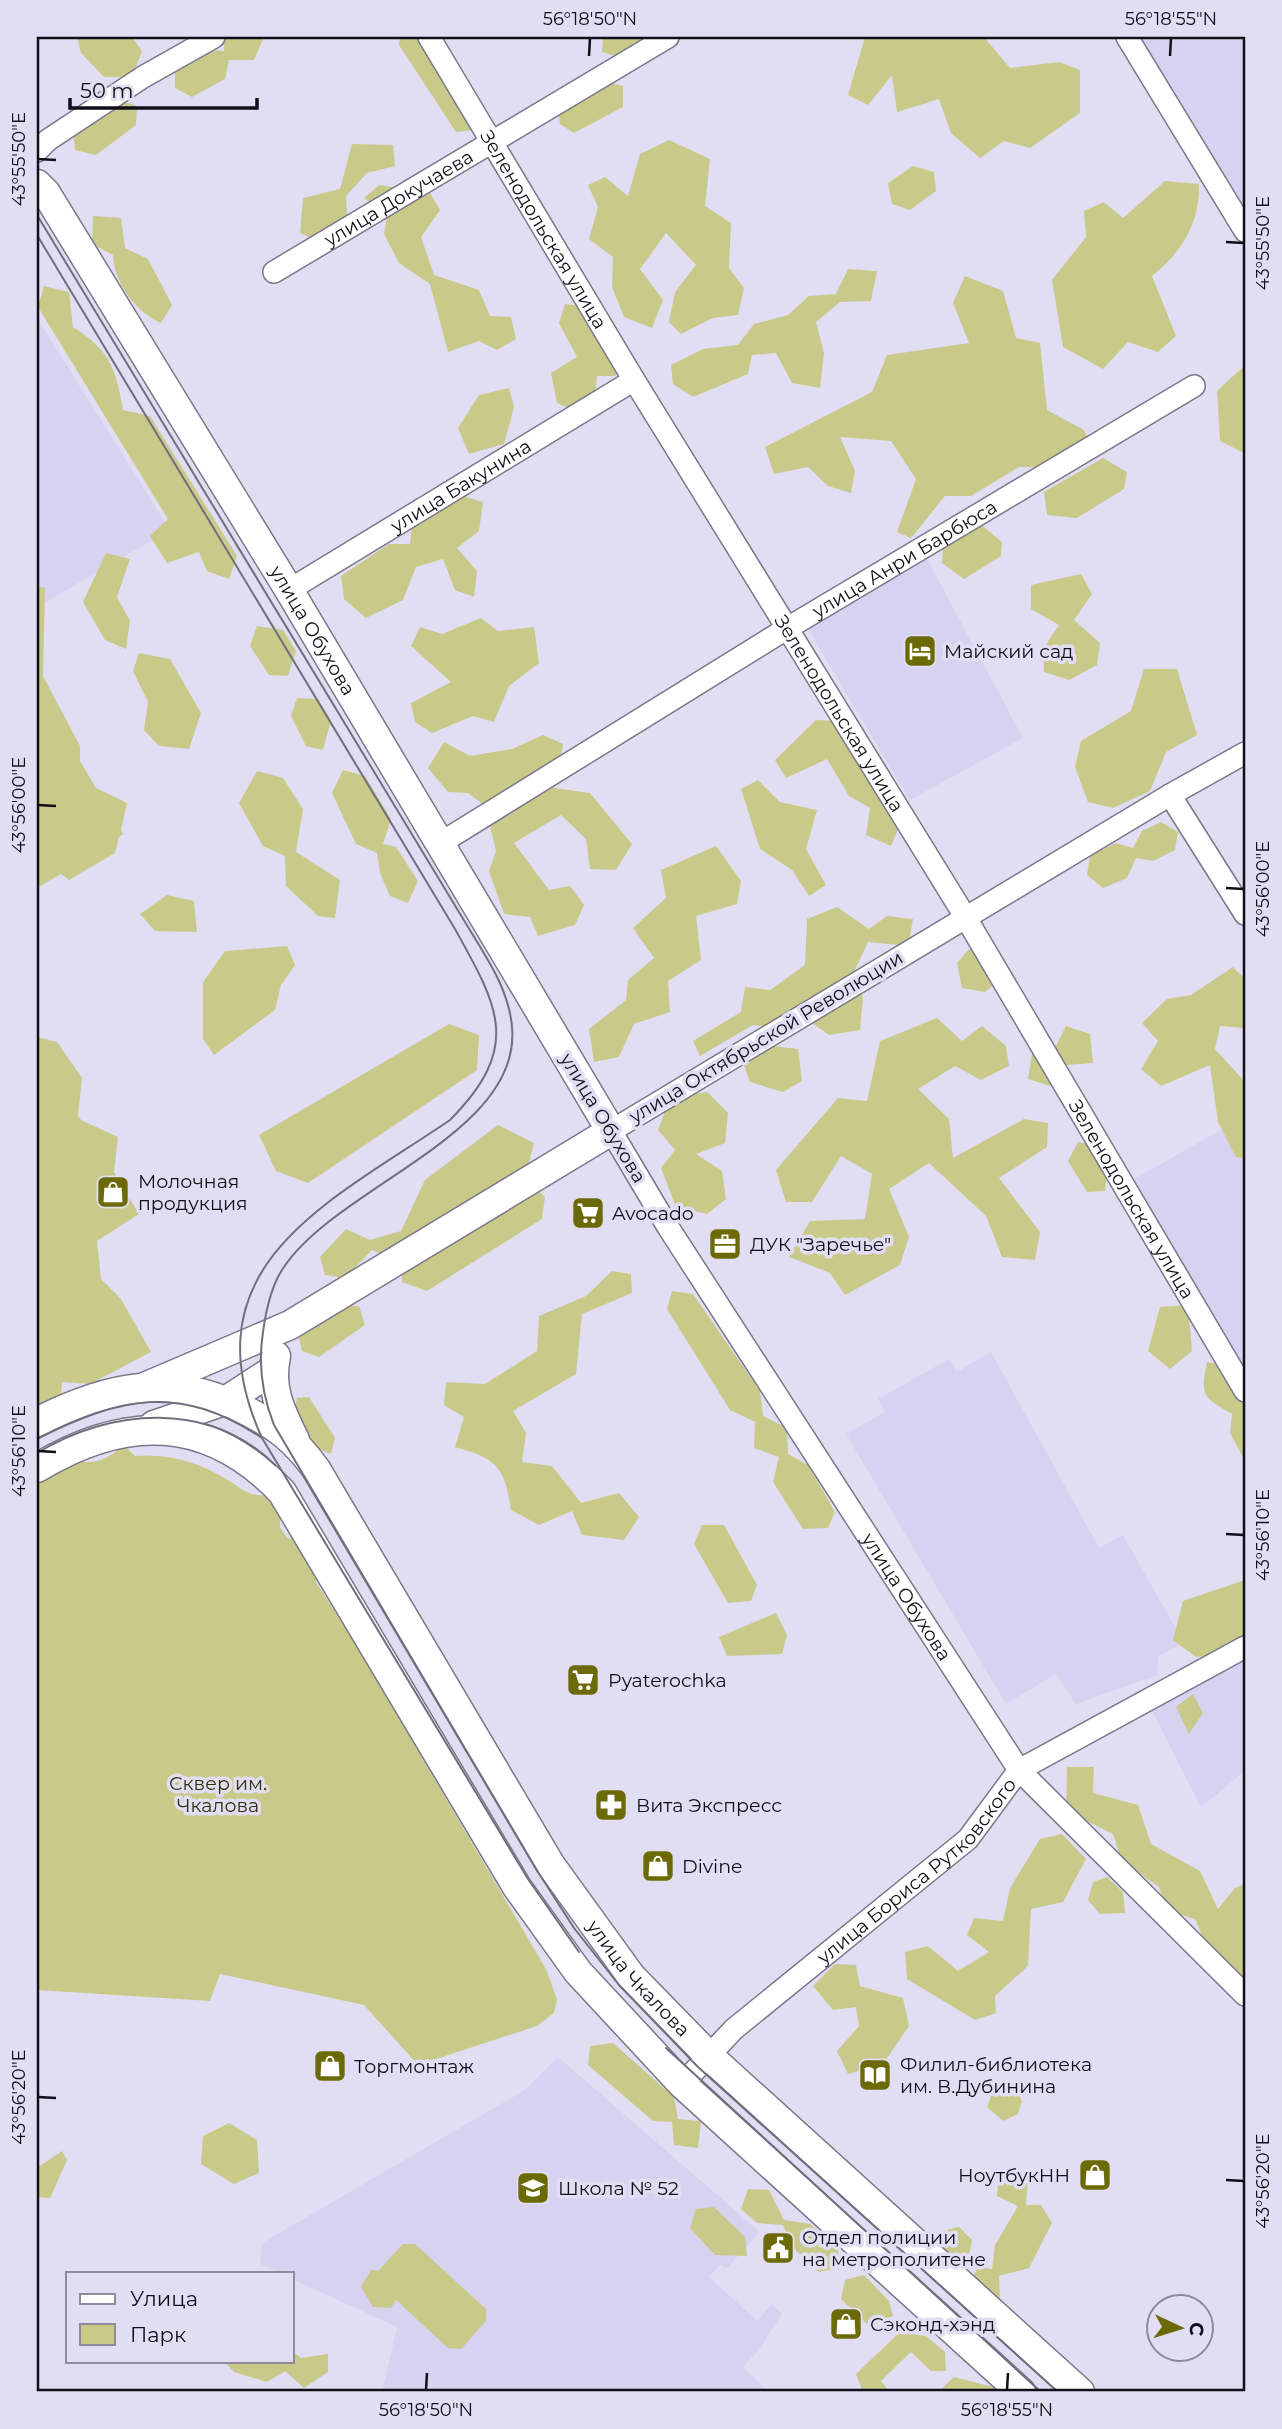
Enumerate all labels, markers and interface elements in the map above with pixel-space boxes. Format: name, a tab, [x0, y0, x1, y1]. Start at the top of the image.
text: 56°18'50"N	[543, 8, 637, 30]
text: 56°18'55"N	[1125, 8, 1217, 30]
scale bar	[70, 66, 257, 110]
text: 50 m	[80, 78, 134, 103]
text: 43°55'50"E	[8, 112, 30, 206]
street label: Зеленодольская улица	[476, 126, 612, 333]
street label: улица Докучаева	[319, 144, 477, 251]
text: 43°55'50"E	[1252, 196, 1274, 290]
street label: улица Бакунина	[385, 434, 535, 538]
street label: улица Анри Барбюса	[807, 495, 1001, 623]
street label: улица Обухова	[265, 560, 361, 699]
street label: Зеленодольская улица	[770, 610, 909, 816]
hotel icon: Майский сад	[901, 632, 939, 670]
place label: Майский сад	[944, 640, 1073, 663]
text: 43°56'00"E	[8, 757, 30, 853]
text: 43°56'00"E	[1252, 841, 1274, 937]
street label: улица Октябрьской Революции	[624, 946, 907, 1129]
street label: улица Обухова	[555, 1048, 651, 1187]
street label: Зеленодольская улица	[1064, 1095, 1199, 1303]
place label: Молочная продукция	[138, 1170, 247, 1215]
shop icon: Молочная продукция	[94, 1173, 132, 1211]
supermarket icon: Avocado	[569, 1194, 607, 1232]
place label: Avocado	[612, 1202, 694, 1225]
office icon: ДУК "Заречье"	[706, 1225, 744, 1263]
place label: ДУК "Заречье"	[750, 1233, 891, 1256]
text: 43°56'10"E	[8, 1405, 30, 1497]
text: 43°56'10"E	[1252, 1489, 1274, 1581]
street label: улица Обухова	[857, 1528, 957, 1665]
supermarket icon: Pyaterochka	[564, 1661, 602, 1699]
place label: Pyaterochka	[608, 1669, 727, 1692]
park label: Сквер им. Чкалова	[169, 1772, 267, 1817]
street label: улица Бориса Рутковского	[811, 1773, 1021, 1969]
pharmacy icon: Вита Экспресс	[592, 1786, 630, 1824]
place label: Вита Экспресс	[636, 1794, 782, 1817]
shop icon: Divine	[639, 1847, 677, 1885]
place label: Divine	[682, 1855, 743, 1878]
street label: улица Чкалова	[582, 1914, 695, 2041]
shop icon: Торгмонтаж	[311, 2047, 349, 2085]
text: 43°56'20"E	[8, 2049, 30, 2145]
place label: Филил-библиотека им. В.Дубинина	[900, 2053, 1092, 2098]
place label: Торгмонтаж	[354, 2055, 474, 2078]
library icon: Филил-библиотека им. В.Дубинина	[856, 2056, 894, 2094]
text: 43°56'20"E	[1252, 2133, 1274, 2229]
shop icon: НоутбукНН	[1076, 2156, 1114, 2194]
place label: НоутбукНН	[958, 2164, 1070, 2187]
school or university icon: Школа № 52	[514, 2169, 552, 2207]
place label: Школа № 52	[558, 2177, 679, 2200]
place label: Отдел полиции на метрополитене	[802, 2226, 986, 2271]
public building icon: Отдел полиции на метрополитене	[759, 2229, 797, 2267]
legend	[66, 2272, 294, 2362]
text: Улица	[130, 2286, 198, 2311]
north arrow	[1146, 2292, 1216, 2362]
shop icon: Сэконд-хэнд	[827, 2305, 865, 2343]
place label: Сэконд-хэнд	[870, 2313, 995, 2336]
text: С	[1184, 2321, 1208, 2337]
text: Парк	[130, 2322, 186, 2347]
text: 56°18'50"N	[379, 2399, 473, 2421]
text: 56°18'55"N	[961, 2399, 1053, 2421]

